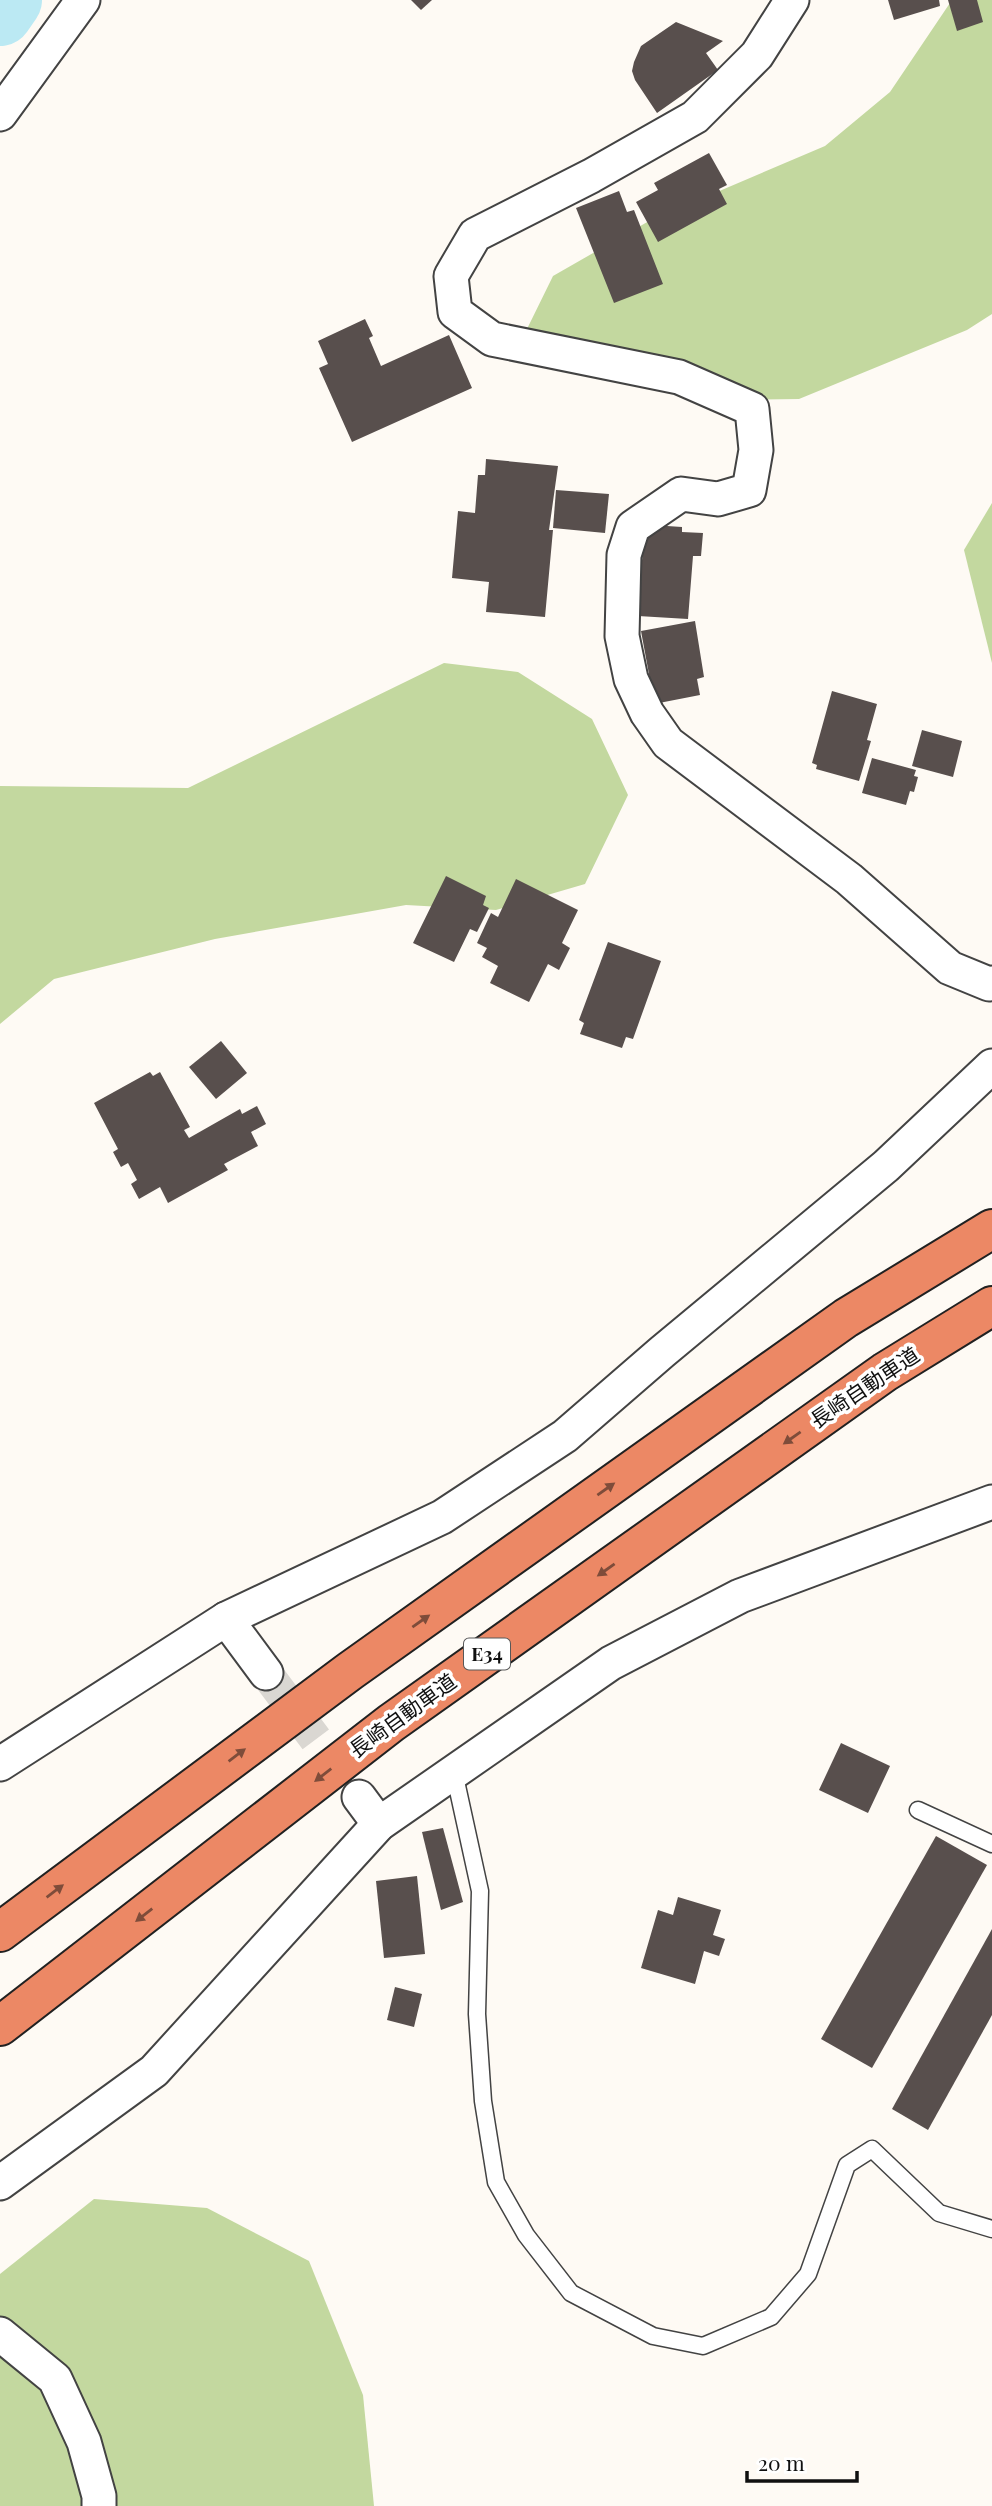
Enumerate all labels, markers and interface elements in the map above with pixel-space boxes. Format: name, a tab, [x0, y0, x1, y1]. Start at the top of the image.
street label: 長崎自動車道	[804, 1340, 924, 1433]
one-way arrow	[783, 1431, 801, 1445]
one-way arrow	[597, 1482, 615, 1496]
one-way arrow	[597, 1563, 615, 1577]
one-way arrow	[412, 1614, 430, 1628]
road number: E34	[464, 1638, 510, 1670]
street label: 長崎自動車道	[343, 1666, 461, 1763]
one-way arrow	[228, 1749, 246, 1763]
one-way arrow	[315, 1768, 333, 1783]
one-way arrow	[46, 1884, 64, 1898]
one-way arrow	[135, 1907, 153, 1922]
scale bar	[747, 2440, 857, 2484]
text: 20 m	[758, 2448, 805, 2476]

